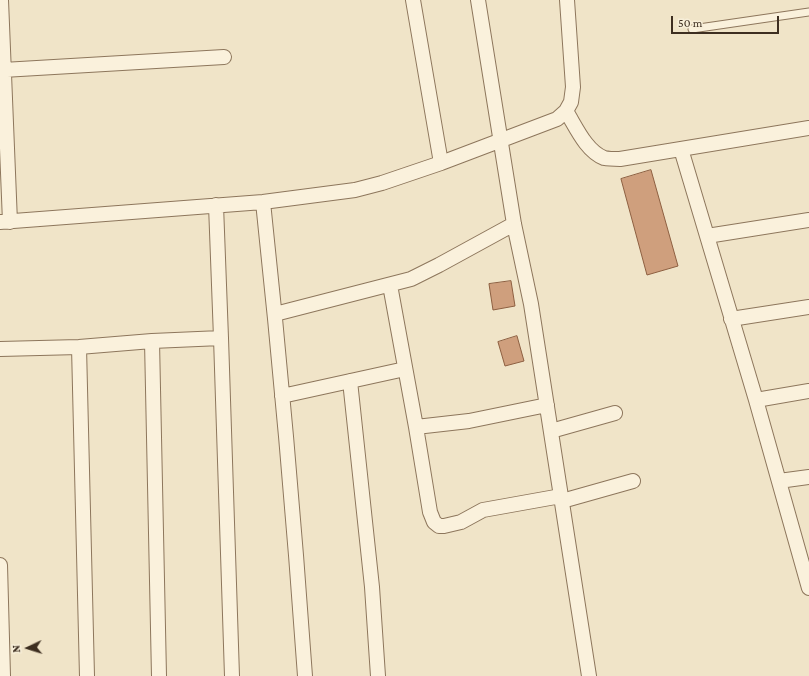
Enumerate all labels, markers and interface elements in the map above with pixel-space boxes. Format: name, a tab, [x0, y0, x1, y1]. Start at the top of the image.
scale bar	[673, 8, 781, 34]
text: 50 m	[678, 16, 702, 30]
north arrow	[8, 628, 48, 668]
text: N	[10, 645, 22, 653]

